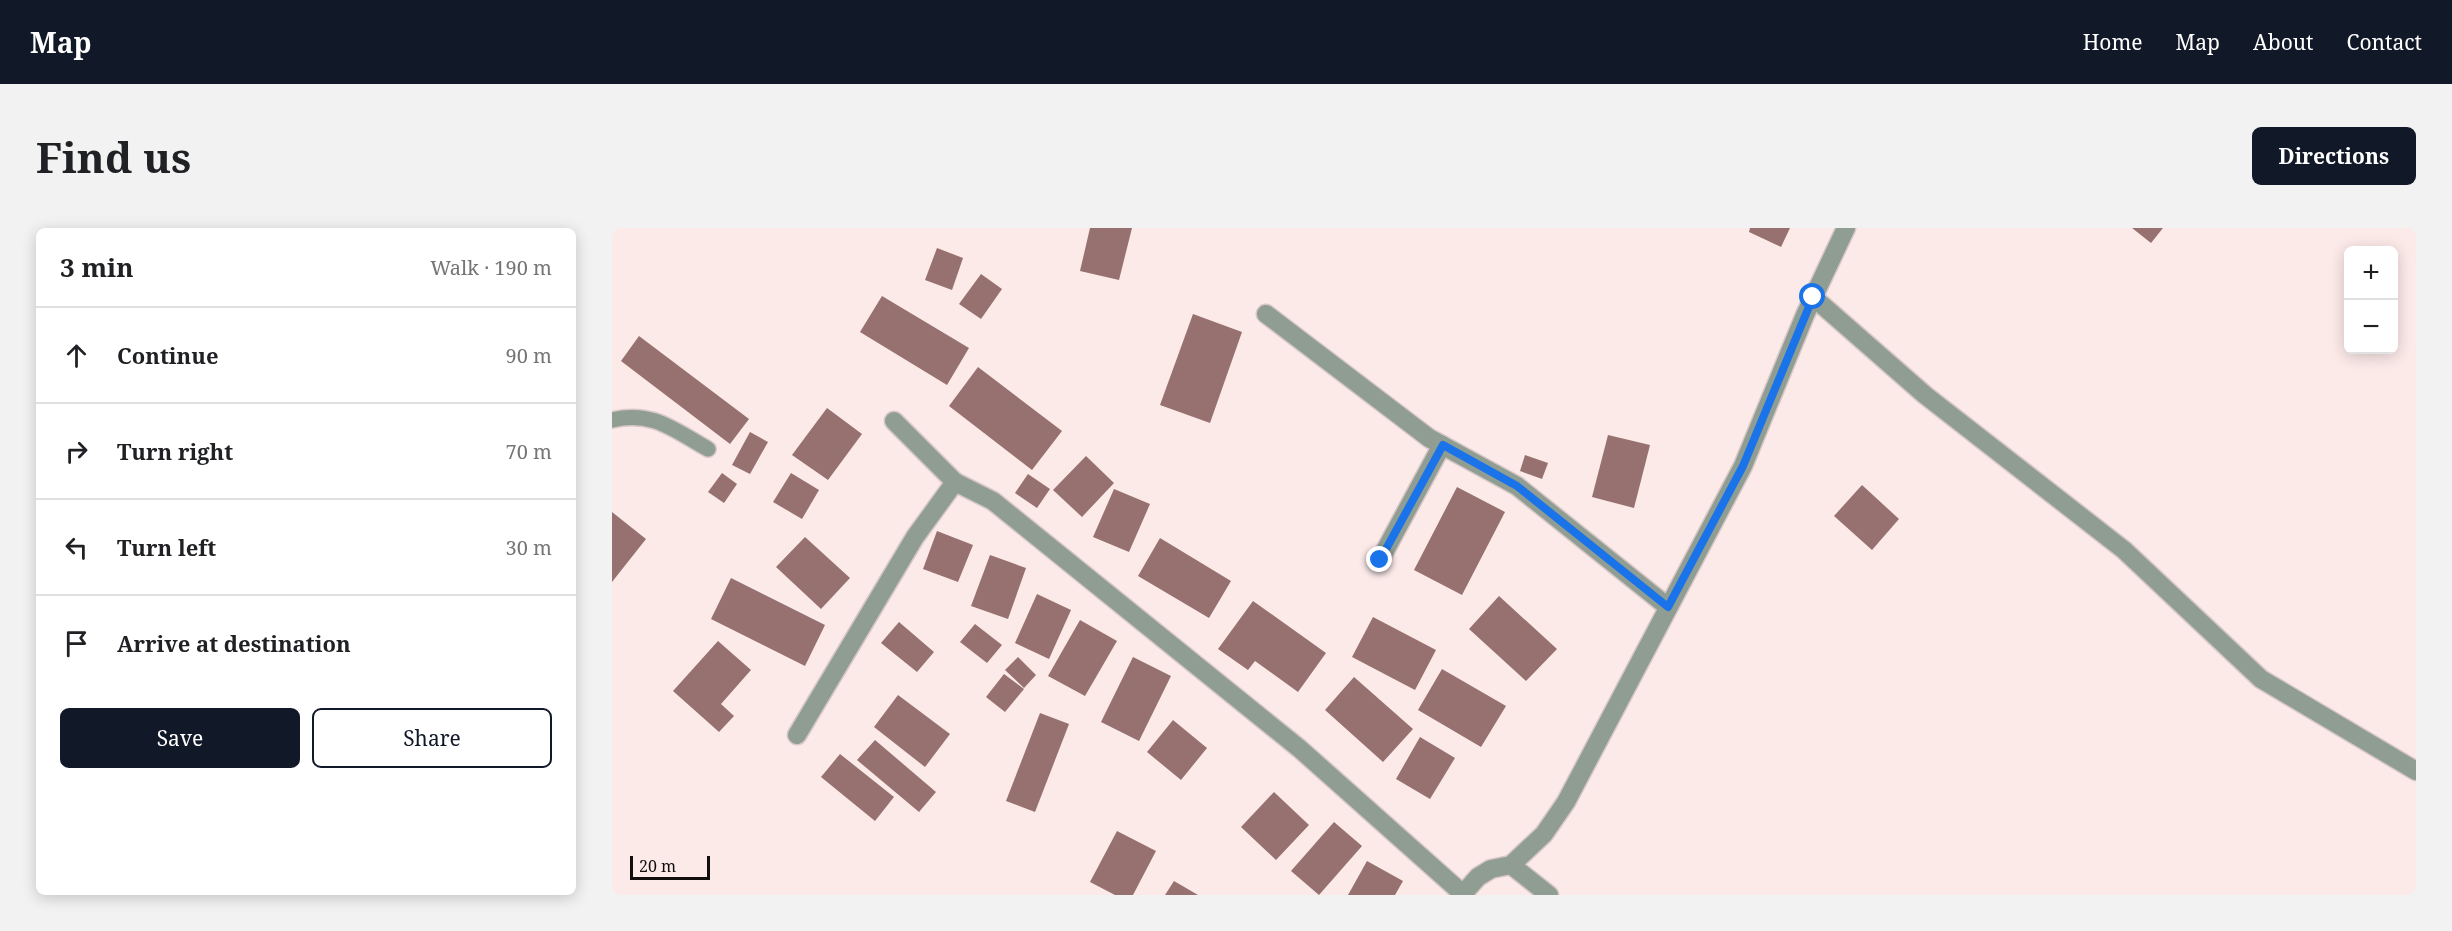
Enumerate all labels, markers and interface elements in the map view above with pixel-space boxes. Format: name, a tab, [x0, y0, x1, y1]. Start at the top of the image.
text: Map	[30, 23, 92, 61]
text: Home	[2083, 28, 2143, 56]
text: Map	[2176, 28, 2220, 56]
text: About	[2253, 28, 2314, 56]
text: Contact	[2347, 28, 2422, 56]
button: Directions	[2252, 127, 2416, 185]
text: Find us	[36, 128, 191, 185]
map controls	[2344, 246, 2398, 354]
button: +	[2344, 246, 2398, 300]
text: 3 min	[60, 249, 134, 285]
text: Walk · 190 m	[430, 254, 552, 281]
route start	[1799, 283, 1825, 309]
button: −	[2344, 300, 2398, 354]
icon: ahead	[60, 339, 93, 372]
text: Continue	[117, 340, 219, 370]
text: 90 m	[506, 342, 552, 369]
icon: right	[60, 435, 93, 468]
text: Turn right	[117, 436, 233, 466]
text: 70 m	[506, 438, 552, 465]
icon: left	[60, 531, 93, 564]
text: Turn left	[117, 532, 216, 562]
text: 30 m	[506, 534, 552, 561]
route end	[1366, 546, 1392, 572]
icon: arrive	[60, 627, 93, 660]
text: Arrive at destination	[117, 628, 351, 658]
button: Save	[60, 708, 300, 768]
button: Share	[312, 708, 552, 768]
scale bar	[630, 853, 710, 880]
text: 20 m	[639, 855, 676, 877]

